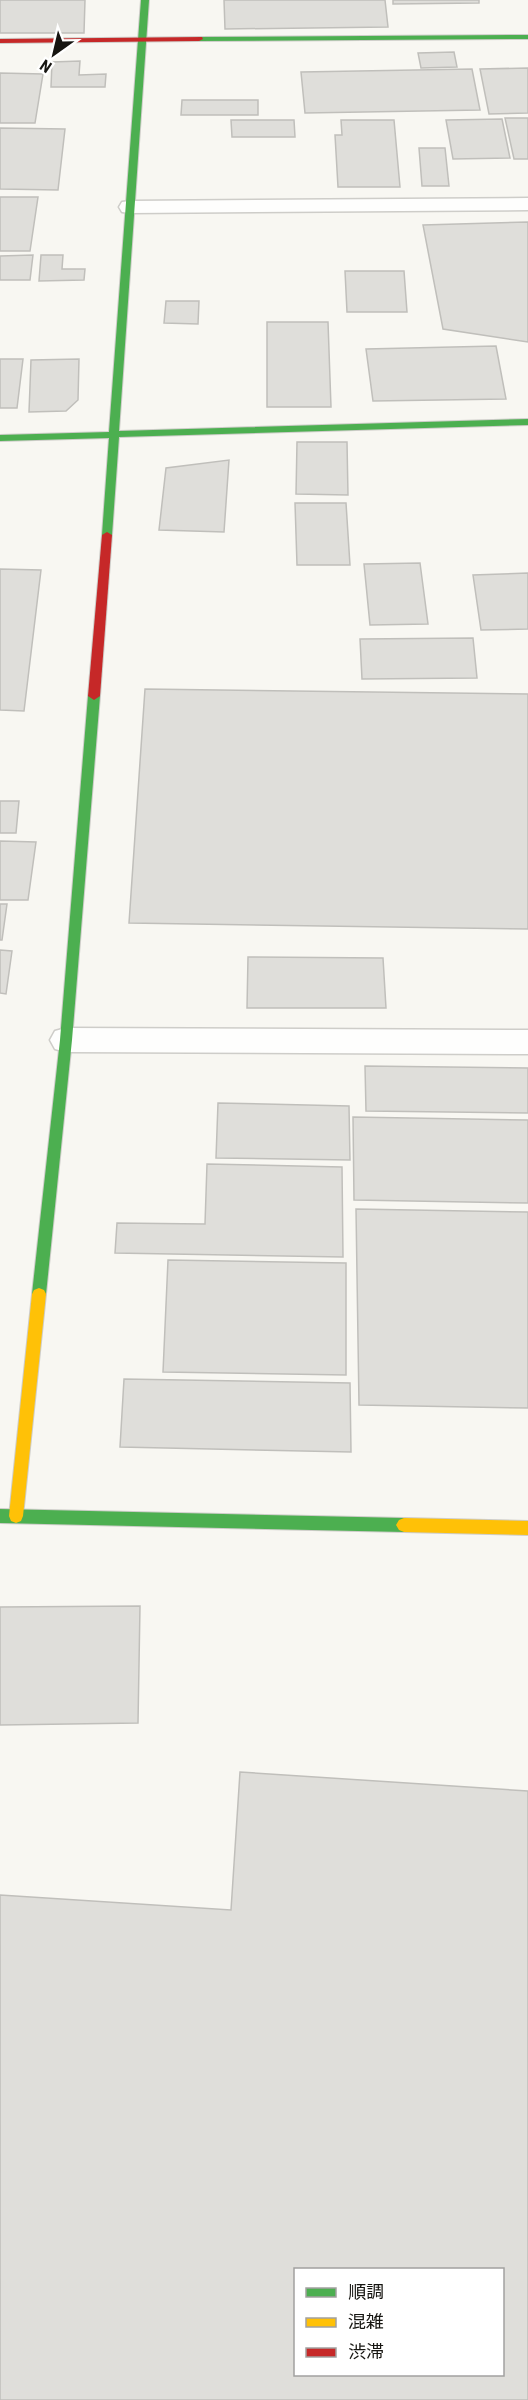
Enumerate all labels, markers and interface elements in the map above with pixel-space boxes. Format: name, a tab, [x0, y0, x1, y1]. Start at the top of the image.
north arrow	[24, 24, 84, 84]
text: N	[37, 55, 55, 77]
legend	[294, 2268, 504, 2376]
text: 順調	[348, 2281, 384, 2302]
text: 混雑	[348, 2311, 384, 2332]
text: 渋滞	[348, 2341, 384, 2362]

